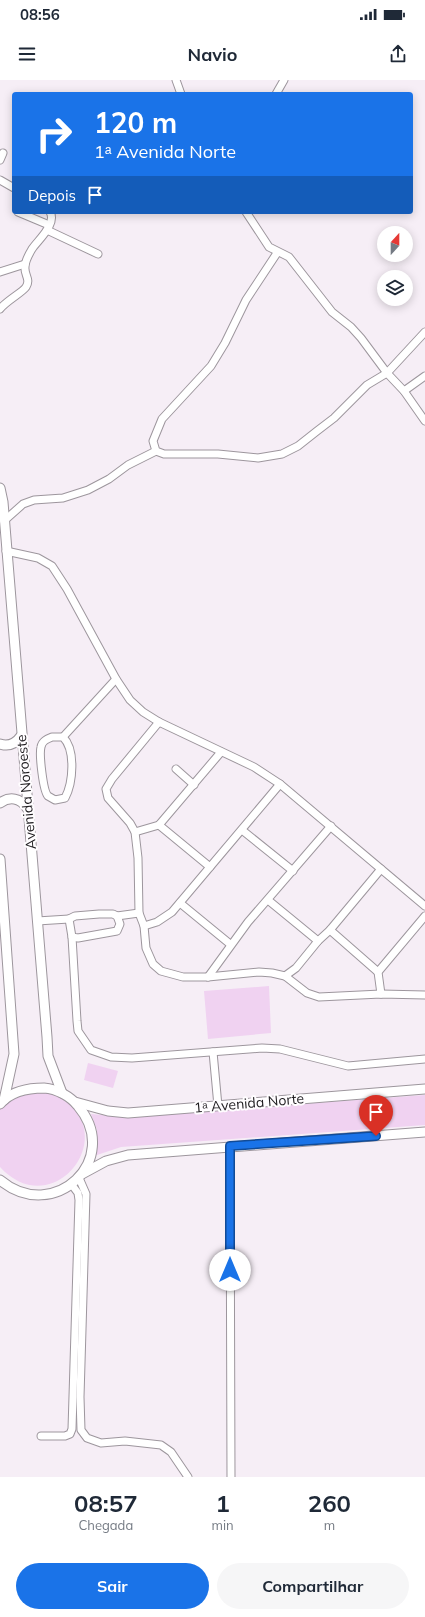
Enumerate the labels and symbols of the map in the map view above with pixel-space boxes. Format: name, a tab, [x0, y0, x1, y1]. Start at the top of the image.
north arrow	[377, 226, 413, 262]
street label: Avenida Noroeste	[12, 734, 40, 850]
street label: 1ᵃ Avenida Norte	[193, 1089, 305, 1117]
pin	[359, 1095, 393, 1136]
position arrow	[209, 1249, 251, 1291]

